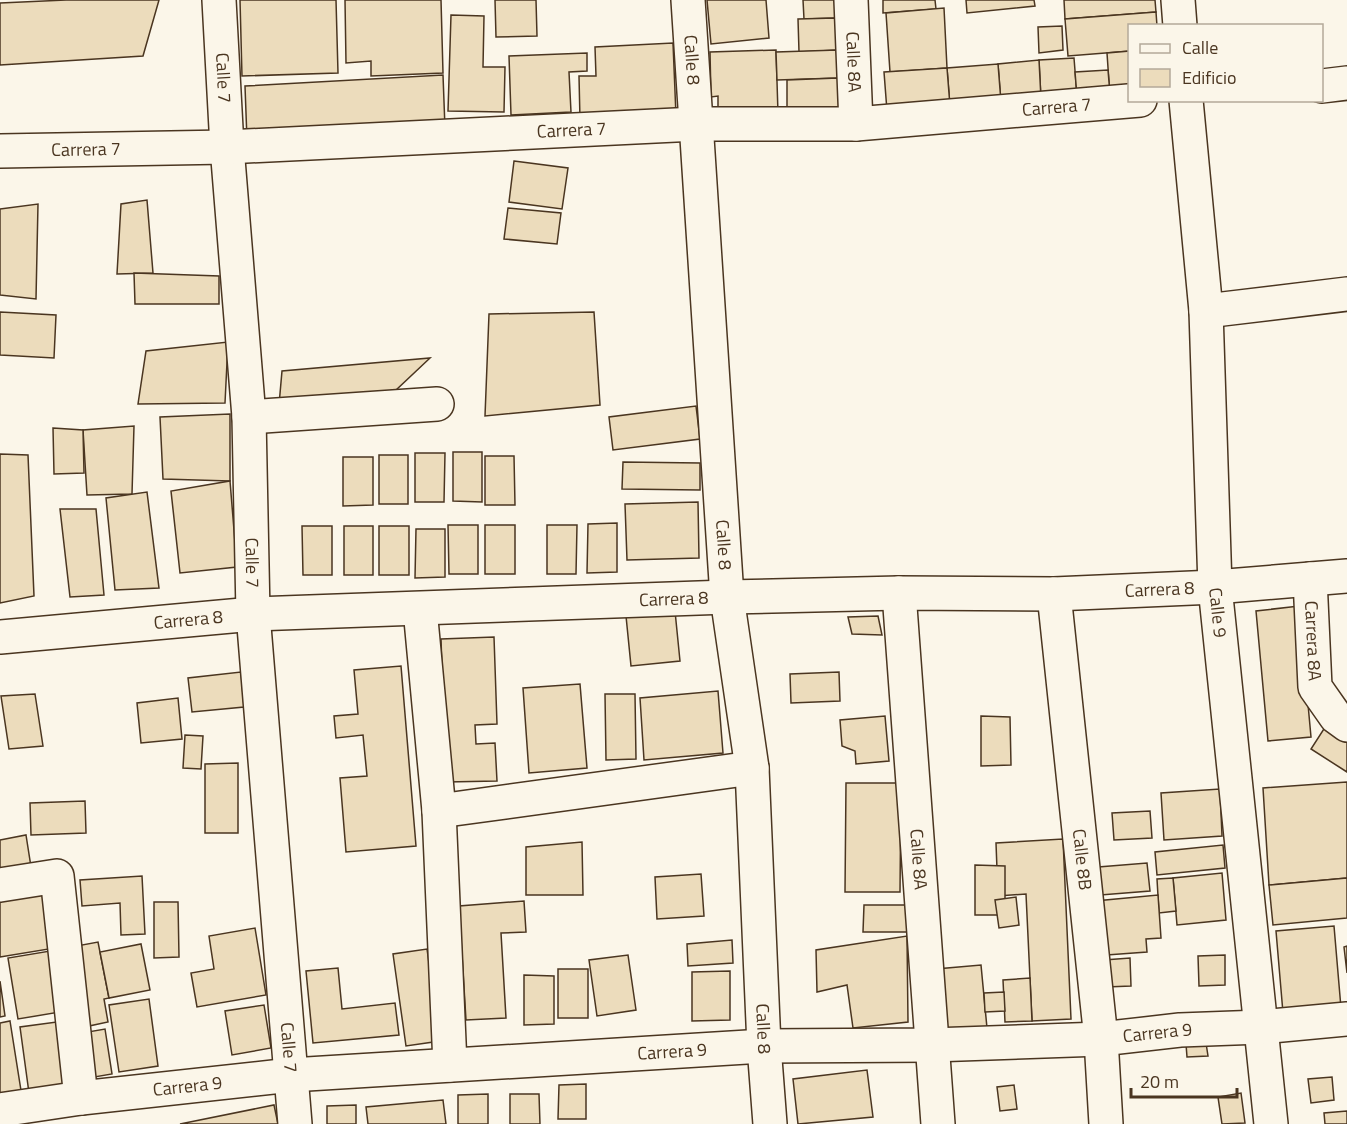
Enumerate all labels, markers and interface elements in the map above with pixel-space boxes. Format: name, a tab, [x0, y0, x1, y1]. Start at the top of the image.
legend	[1128, 24, 1323, 102]
street label: Calle 8A	[839, 31, 869, 93]
street label: Calle 8	[677, 34, 708, 86]
text: Calle	[1182, 34, 1218, 61]
street label: Calle 7	[209, 52, 239, 104]
text: Edificio	[1182, 64, 1236, 91]
street label: Carrera 7	[1021, 90, 1092, 123]
street label: Carrera 7	[536, 114, 607, 145]
street label: Carrera 7	[51, 135, 121, 163]
street label: Calle 8	[709, 519, 739, 571]
street label: Calle 7	[238, 537, 266, 588]
street label: Carrera 8	[1124, 574, 1195, 604]
street label: Carrera 8	[638, 584, 709, 613]
street label: Calle 9	[1202, 586, 1234, 639]
street label: Carrera 8A	[1298, 600, 1329, 682]
street label: Carrera 8	[152, 603, 224, 636]
street label: Calle 8A	[903, 828, 935, 891]
street label: Calle 8B	[1066, 828, 1099, 891]
street label: Calle 8	[749, 1003, 779, 1055]
street label: Carrera 9	[1121, 1016, 1193, 1049]
street label: Calle 7	[274, 1021, 305, 1074]
street label: Carrera 9	[637, 1036, 708, 1067]
scale bar	[1131, 1061, 1238, 1099]
text: 20 m	[1140, 1068, 1179, 1095]
street label: Carrera 9	[151, 1069, 223, 1103]

